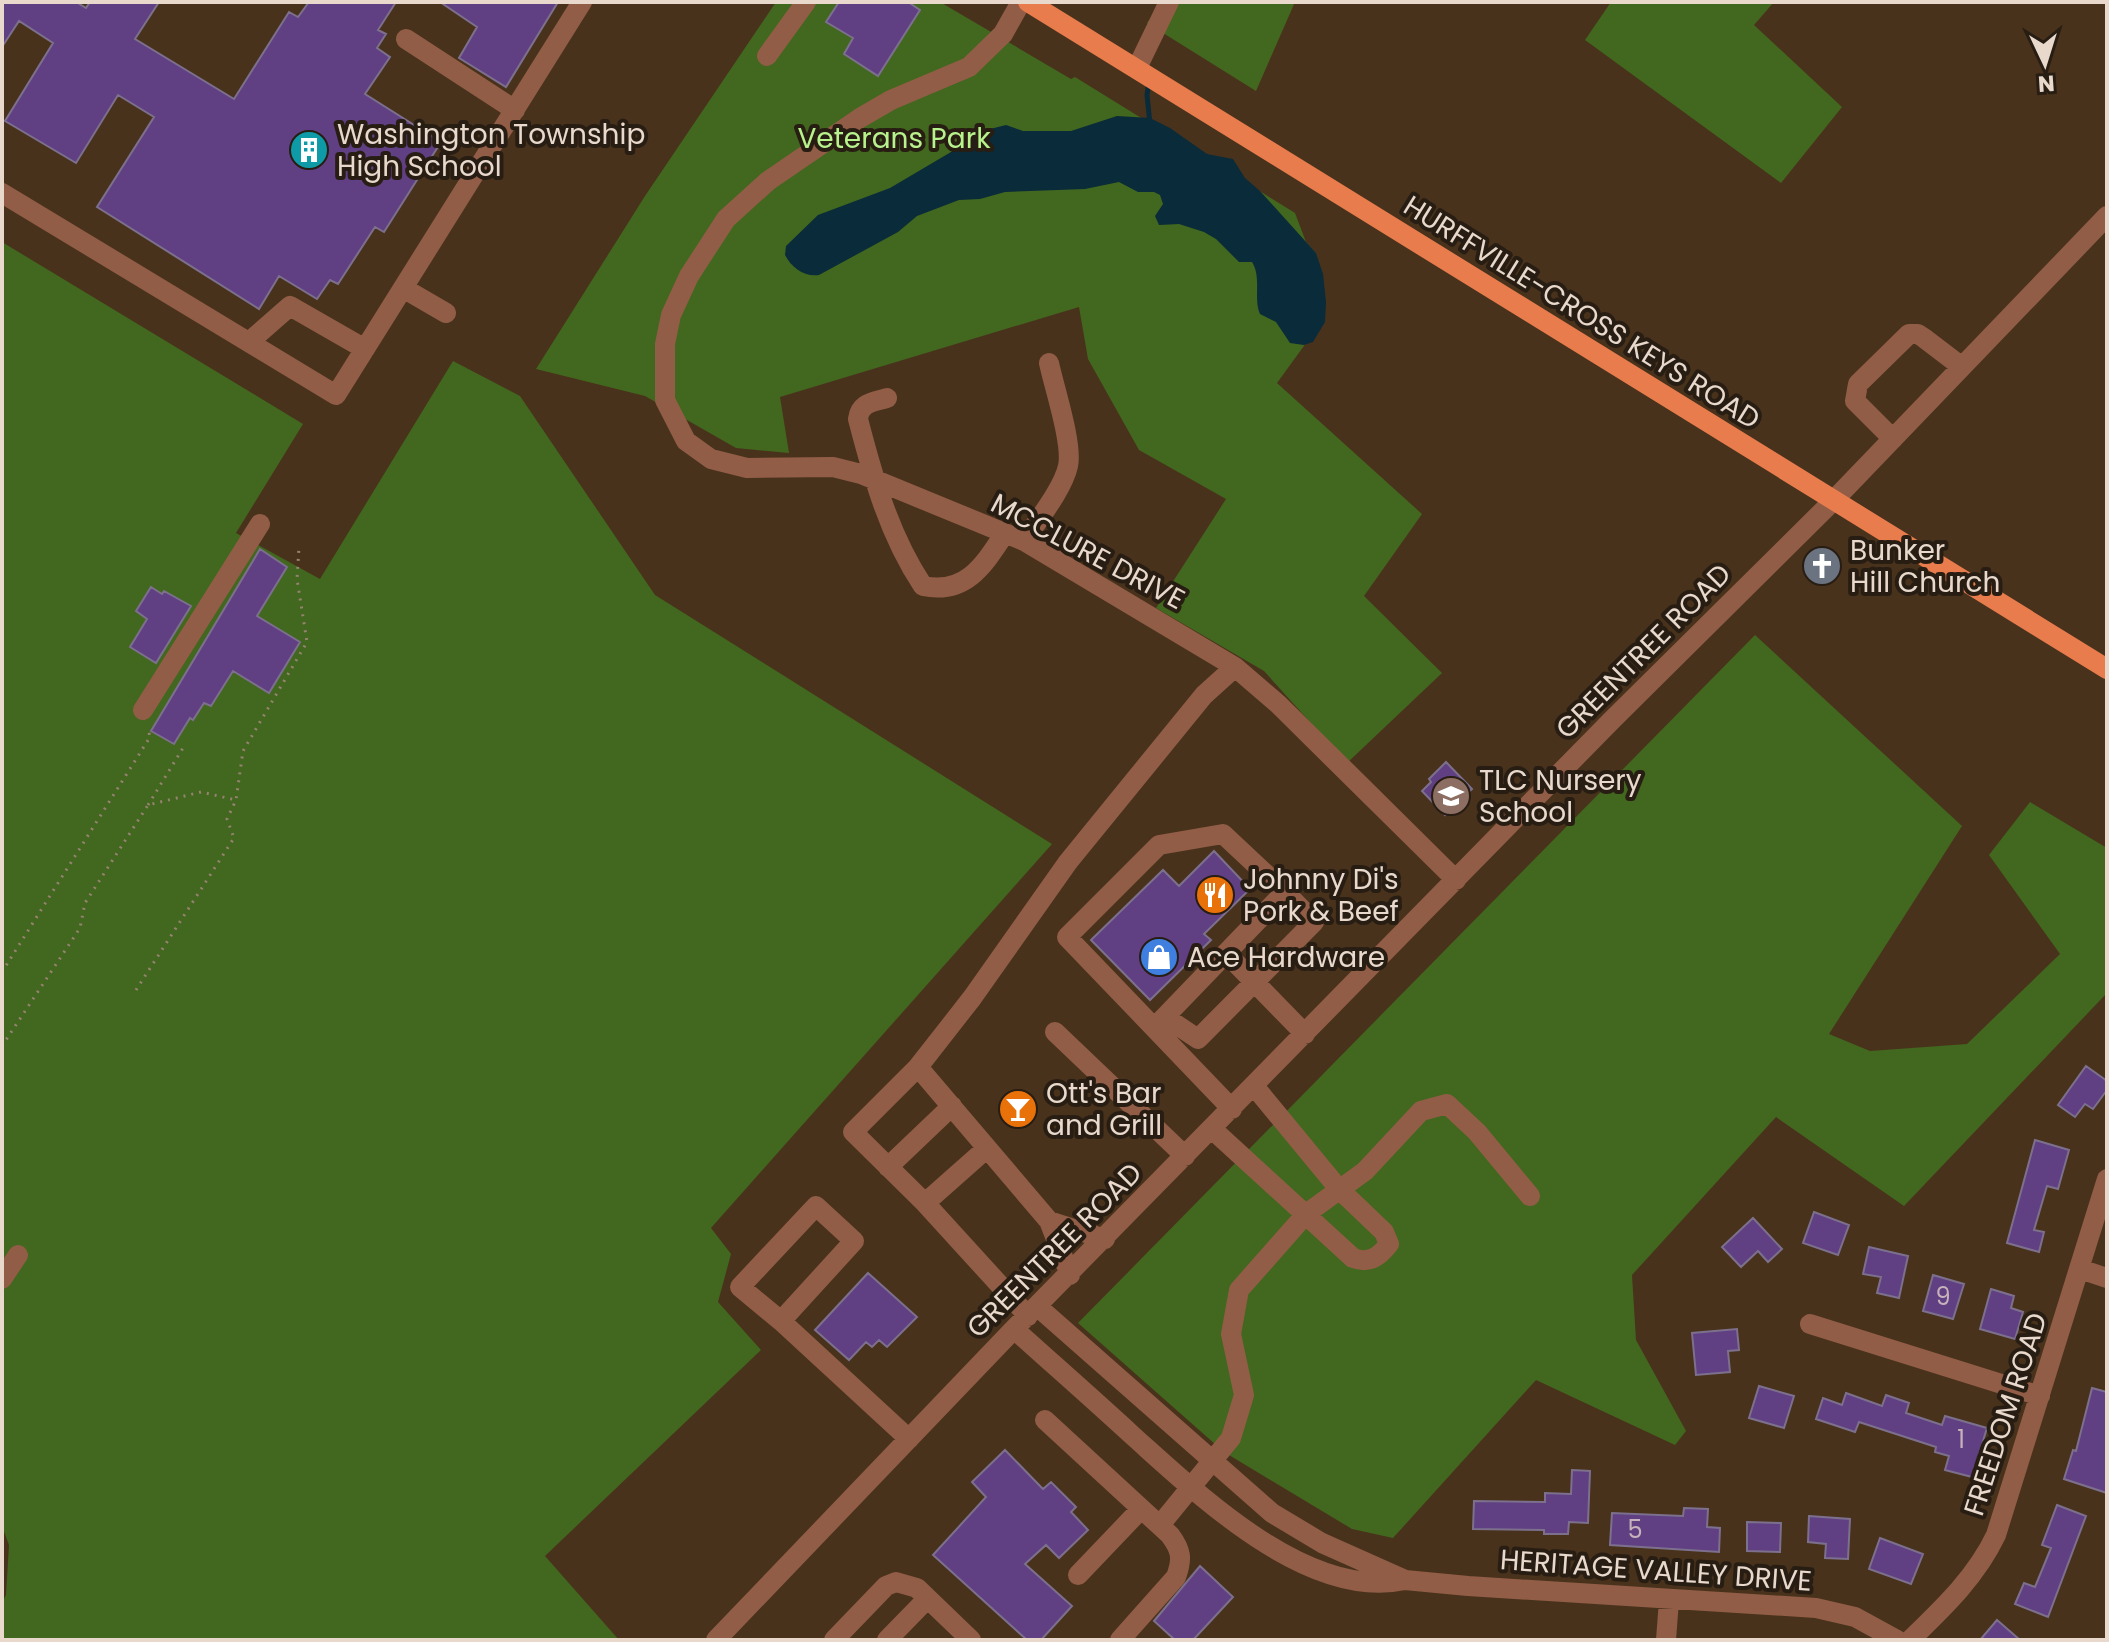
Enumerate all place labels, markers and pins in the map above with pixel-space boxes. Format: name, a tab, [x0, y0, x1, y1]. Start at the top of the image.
place label: Washington Township High School	[337, 115, 645, 186]
building icon: Washington Township High School	[288, 129, 330, 171]
place label: Bunker Hill Church	[1850, 531, 2000, 602]
church icon: Bunker Hill Church	[1801, 545, 1843, 587]
place label: TLC Nursery School	[1479, 761, 1642, 832]
school or university icon: TLC Nursery School	[1430, 775, 1472, 817]
place label: Johnny Di's Pork & Beef	[1243, 860, 1399, 931]
restaurant icon: Johnny Di's Pork & Beef	[1194, 874, 1236, 916]
shop icon: Ace Hardware	[1138, 936, 1180, 978]
place label: Ace Hardware	[1187, 938, 1385, 977]
place label: Ott's Bar and Grill	[1046, 1074, 1162, 1145]
bar icon: Ott's Bar and Grill	[997, 1088, 1039, 1130]

